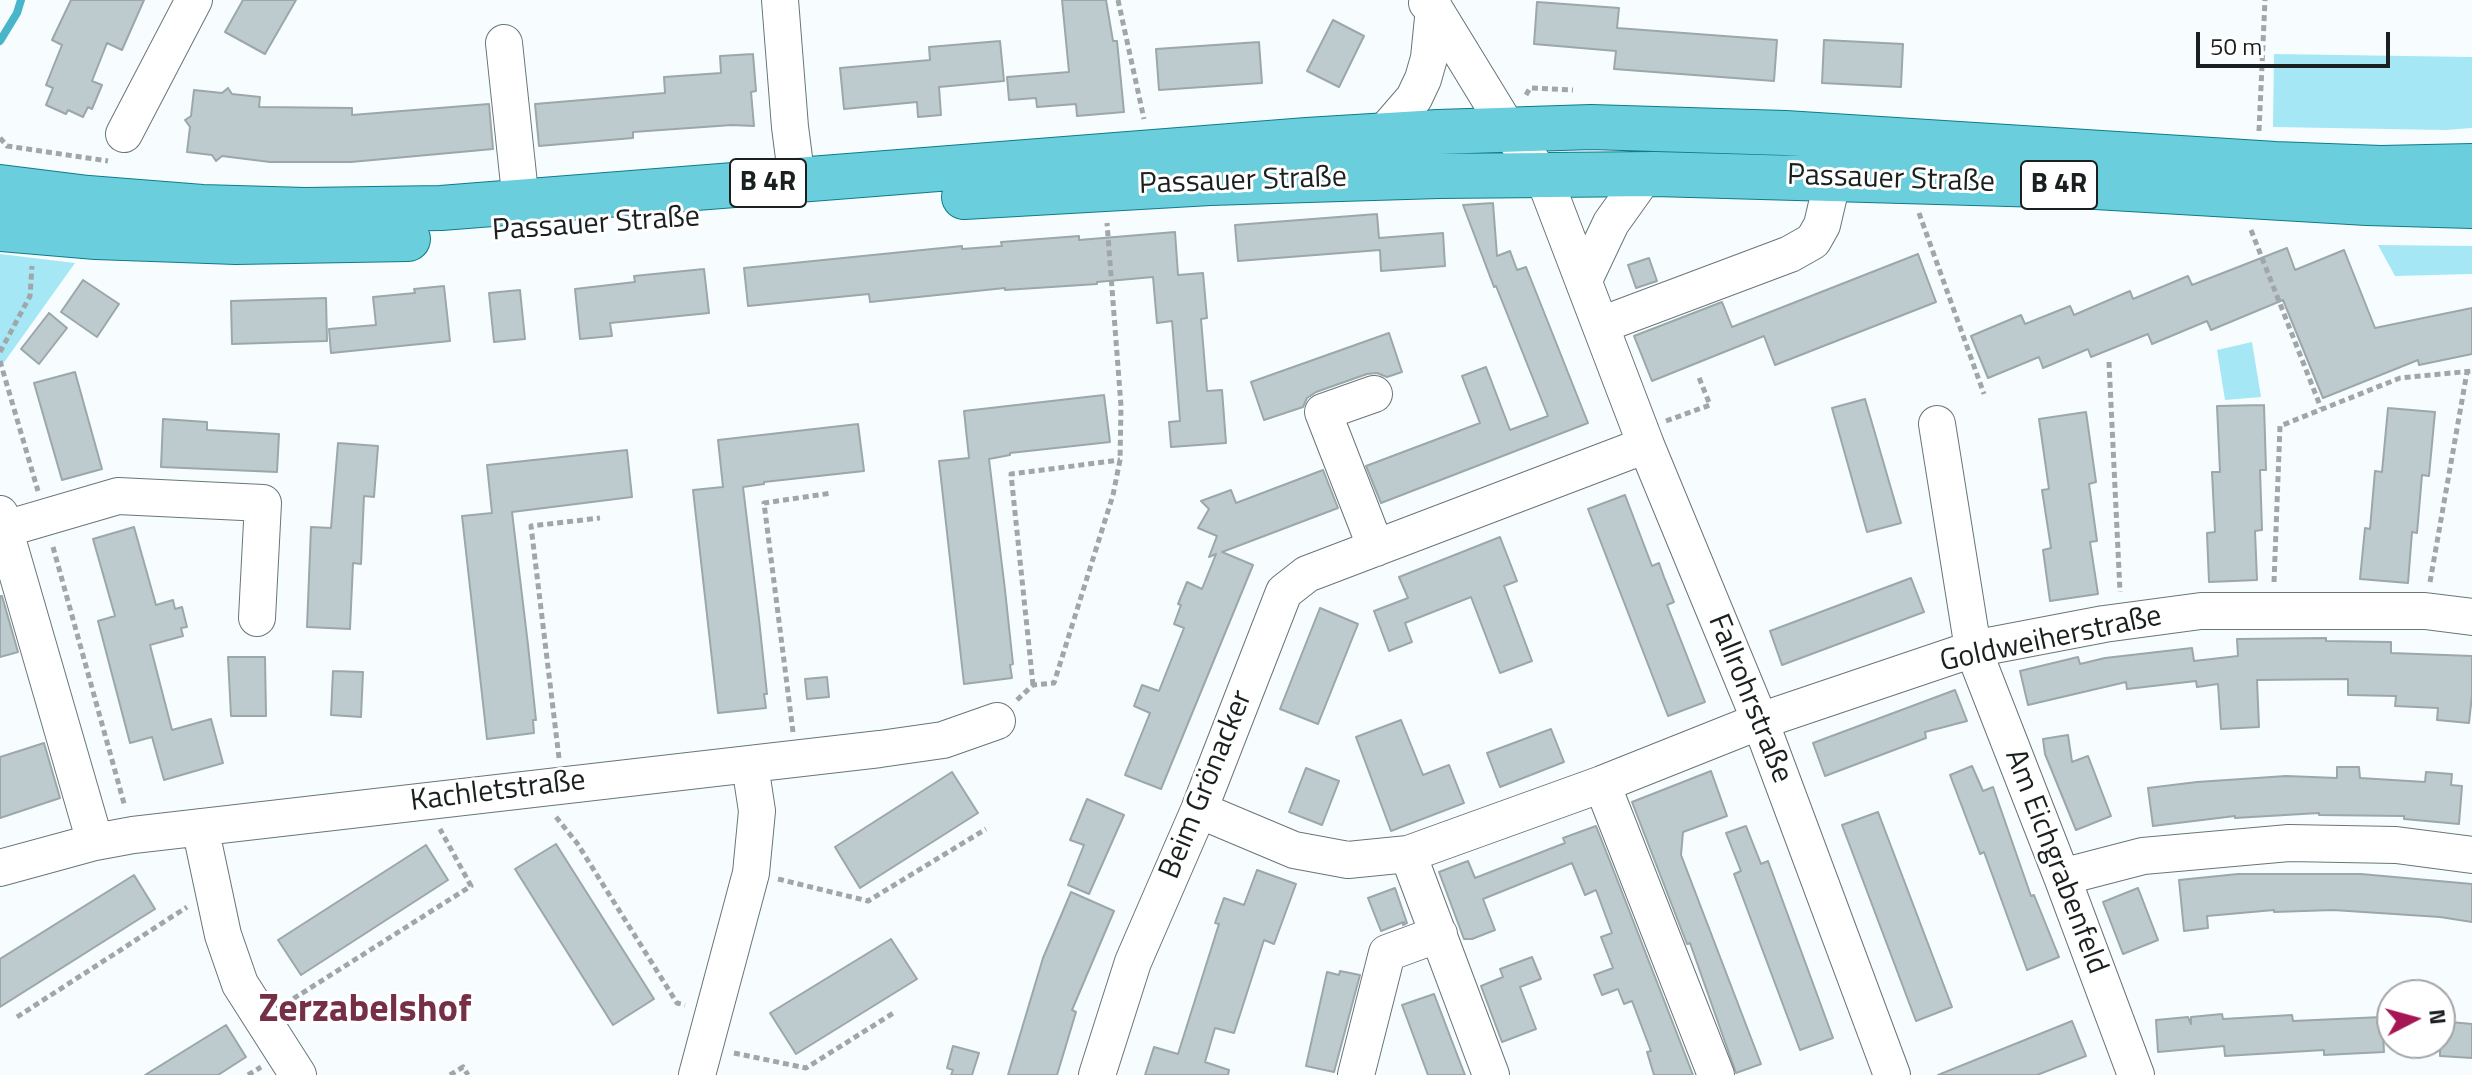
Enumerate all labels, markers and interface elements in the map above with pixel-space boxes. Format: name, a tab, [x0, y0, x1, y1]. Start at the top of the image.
scale bar	[2200, 16, 2394, 66]
text: 50 m	[2210, 28, 2262, 64]
street label: Passauer Straße	[1786, 158, 1996, 202]
road number: B 4R	[730, 159, 806, 207]
street label: Passauer Straße	[1138, 160, 1348, 204]
road number: B 4R	[2021, 161, 2097, 209]
street label: Passauer Straße	[491, 200, 701, 250]
street label: Goldweiherstraße	[1937, 599, 2165, 681]
street label: Fallrohrstraße	[1699, 610, 1799, 788]
street label: Beim Grönacker	[1153, 686, 1261, 884]
street label: Am Eichgrabenfeld	[1996, 745, 2114, 979]
street label: Kachletstraße	[408, 763, 588, 821]
north arrow	[2376, 979, 2456, 1059]
district label: Zerzabelshof	[258, 989, 472, 1035]
text: N	[2420, 1007, 2456, 1026]

